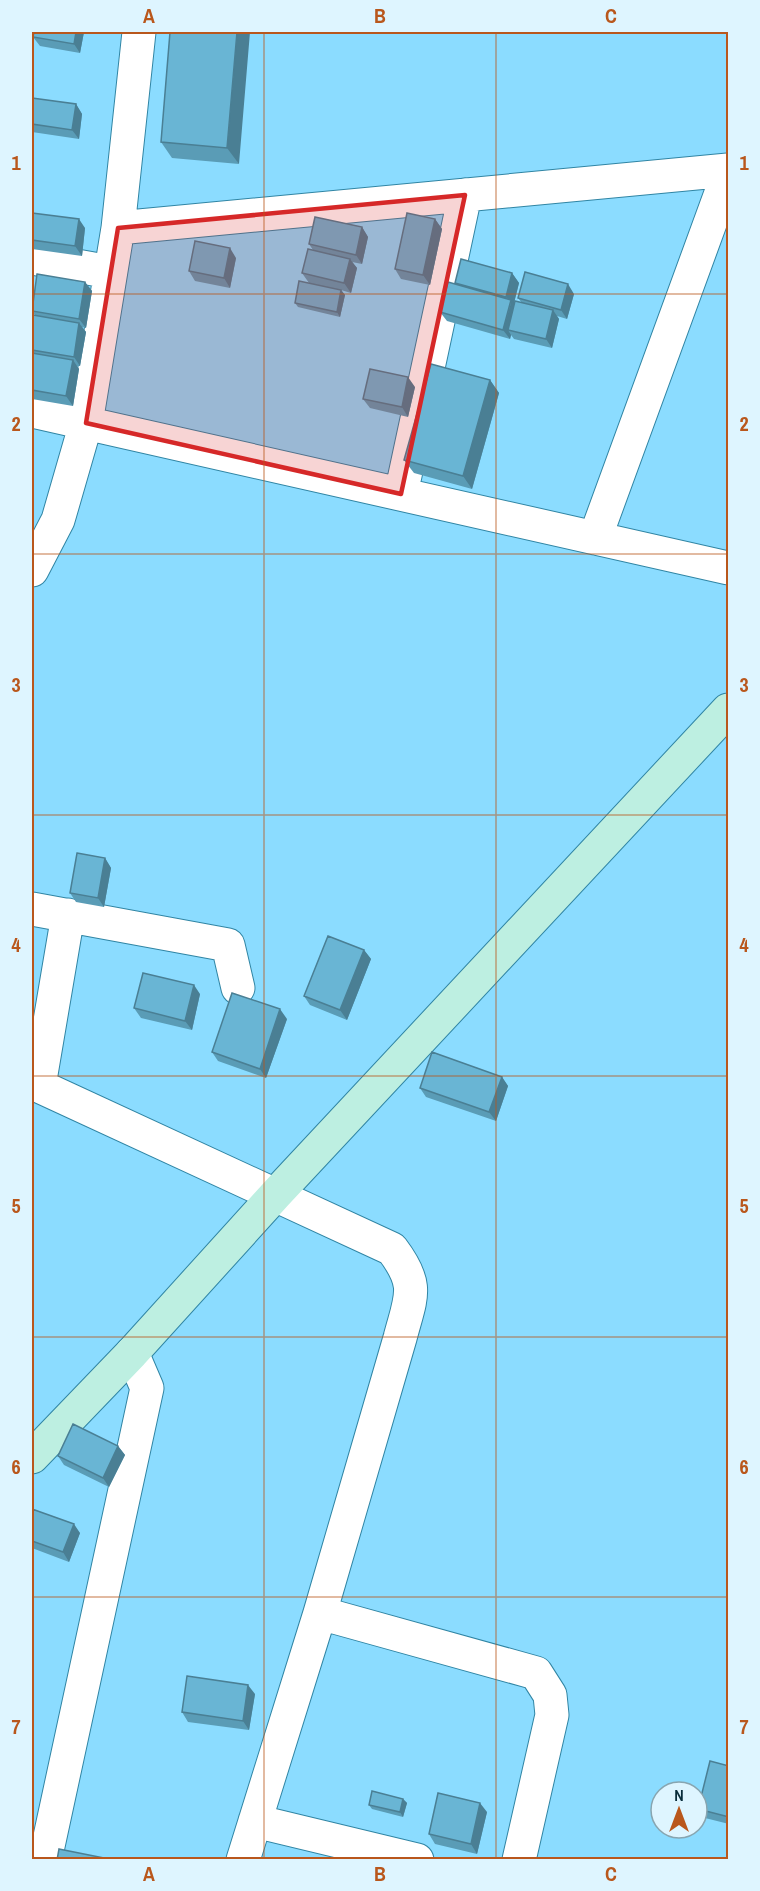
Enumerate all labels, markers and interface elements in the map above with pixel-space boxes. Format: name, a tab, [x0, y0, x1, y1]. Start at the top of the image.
text: A	[143, 2, 155, 29]
text: B	[374, 2, 386, 29]
text: C	[605, 2, 617, 29]
text: 1	[11, 149, 21, 176]
text: 1	[739, 149, 749, 176]
text: 2	[11, 410, 21, 437]
text: 2	[739, 410, 749, 437]
text: 3	[11, 671, 21, 698]
text: 3	[739, 671, 749, 698]
text: 4	[11, 931, 21, 958]
text: 4	[739, 931, 749, 958]
text: 5	[11, 1192, 21, 1219]
text: 5	[739, 1192, 749, 1219]
text: 6	[11, 1453, 21, 1480]
text: 6	[739, 1453, 749, 1480]
text: 7	[11, 1713, 21, 1740]
text: 7	[739, 1713, 749, 1740]
north arrow	[649, 1780, 709, 1840]
text: N	[674, 1784, 684, 1806]
text: A	[143, 1860, 155, 1887]
text: B	[374, 1860, 386, 1887]
text: C	[605, 1860, 617, 1887]

